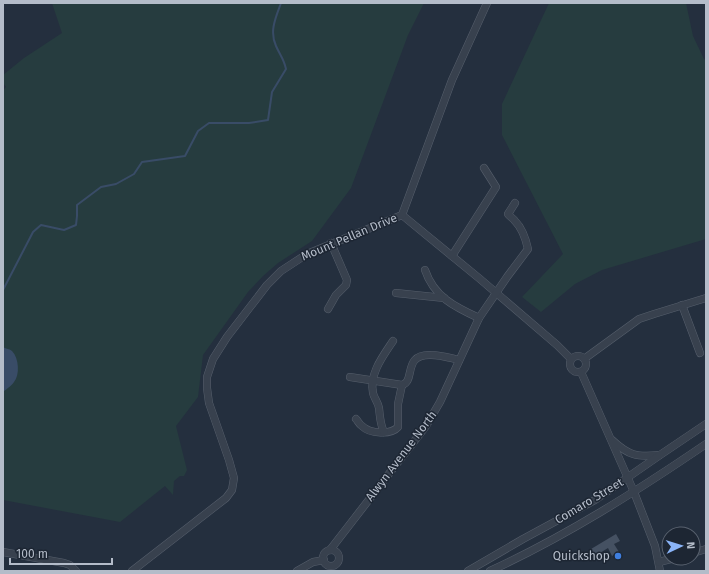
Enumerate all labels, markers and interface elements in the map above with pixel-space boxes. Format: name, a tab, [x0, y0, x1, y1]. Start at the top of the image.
street label: Mount Pellan Drive	[299, 210, 399, 264]
street label: Alwyn Avenue North	[363, 408, 439, 504]
street label: Comaro Street	[552, 475, 626, 527]
north arrow	[661, 526, 701, 566]
scale bar	[10, 540, 112, 566]
text: N	[684, 541, 697, 549]
text: 100 m	[16, 547, 48, 561]
place label: Quickshop	[553, 549, 610, 563]
marker: Quickshop	[613, 551, 623, 561]

